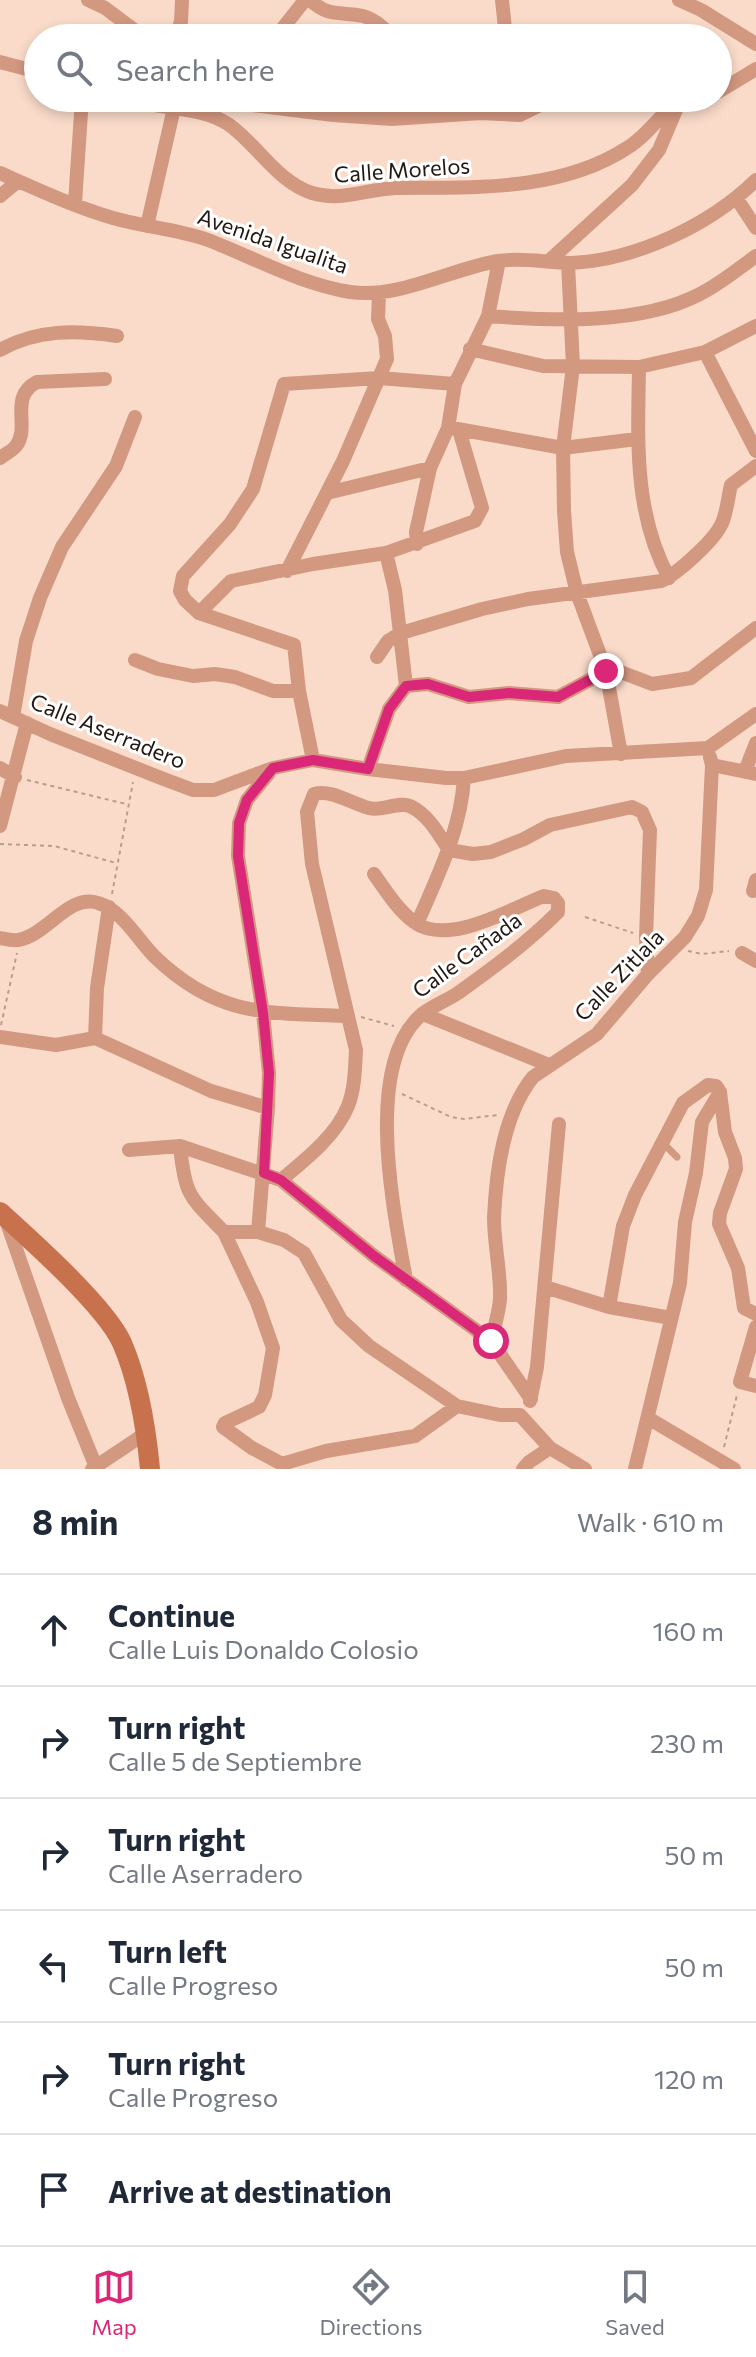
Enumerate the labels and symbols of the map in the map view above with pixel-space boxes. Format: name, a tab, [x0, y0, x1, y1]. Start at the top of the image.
street label: Calle Morelos	[333, 151, 471, 188]
street label: Avenida Igualita	[194, 202, 352, 279]
route end	[588, 653, 624, 689]
street label: Calle Aserradero	[27, 687, 190, 774]
street label: Calle Cañada	[407, 906, 527, 1003]
street label: Calle Zitlala	[568, 923, 669, 1026]
route start	[473, 1323, 509, 1359]

